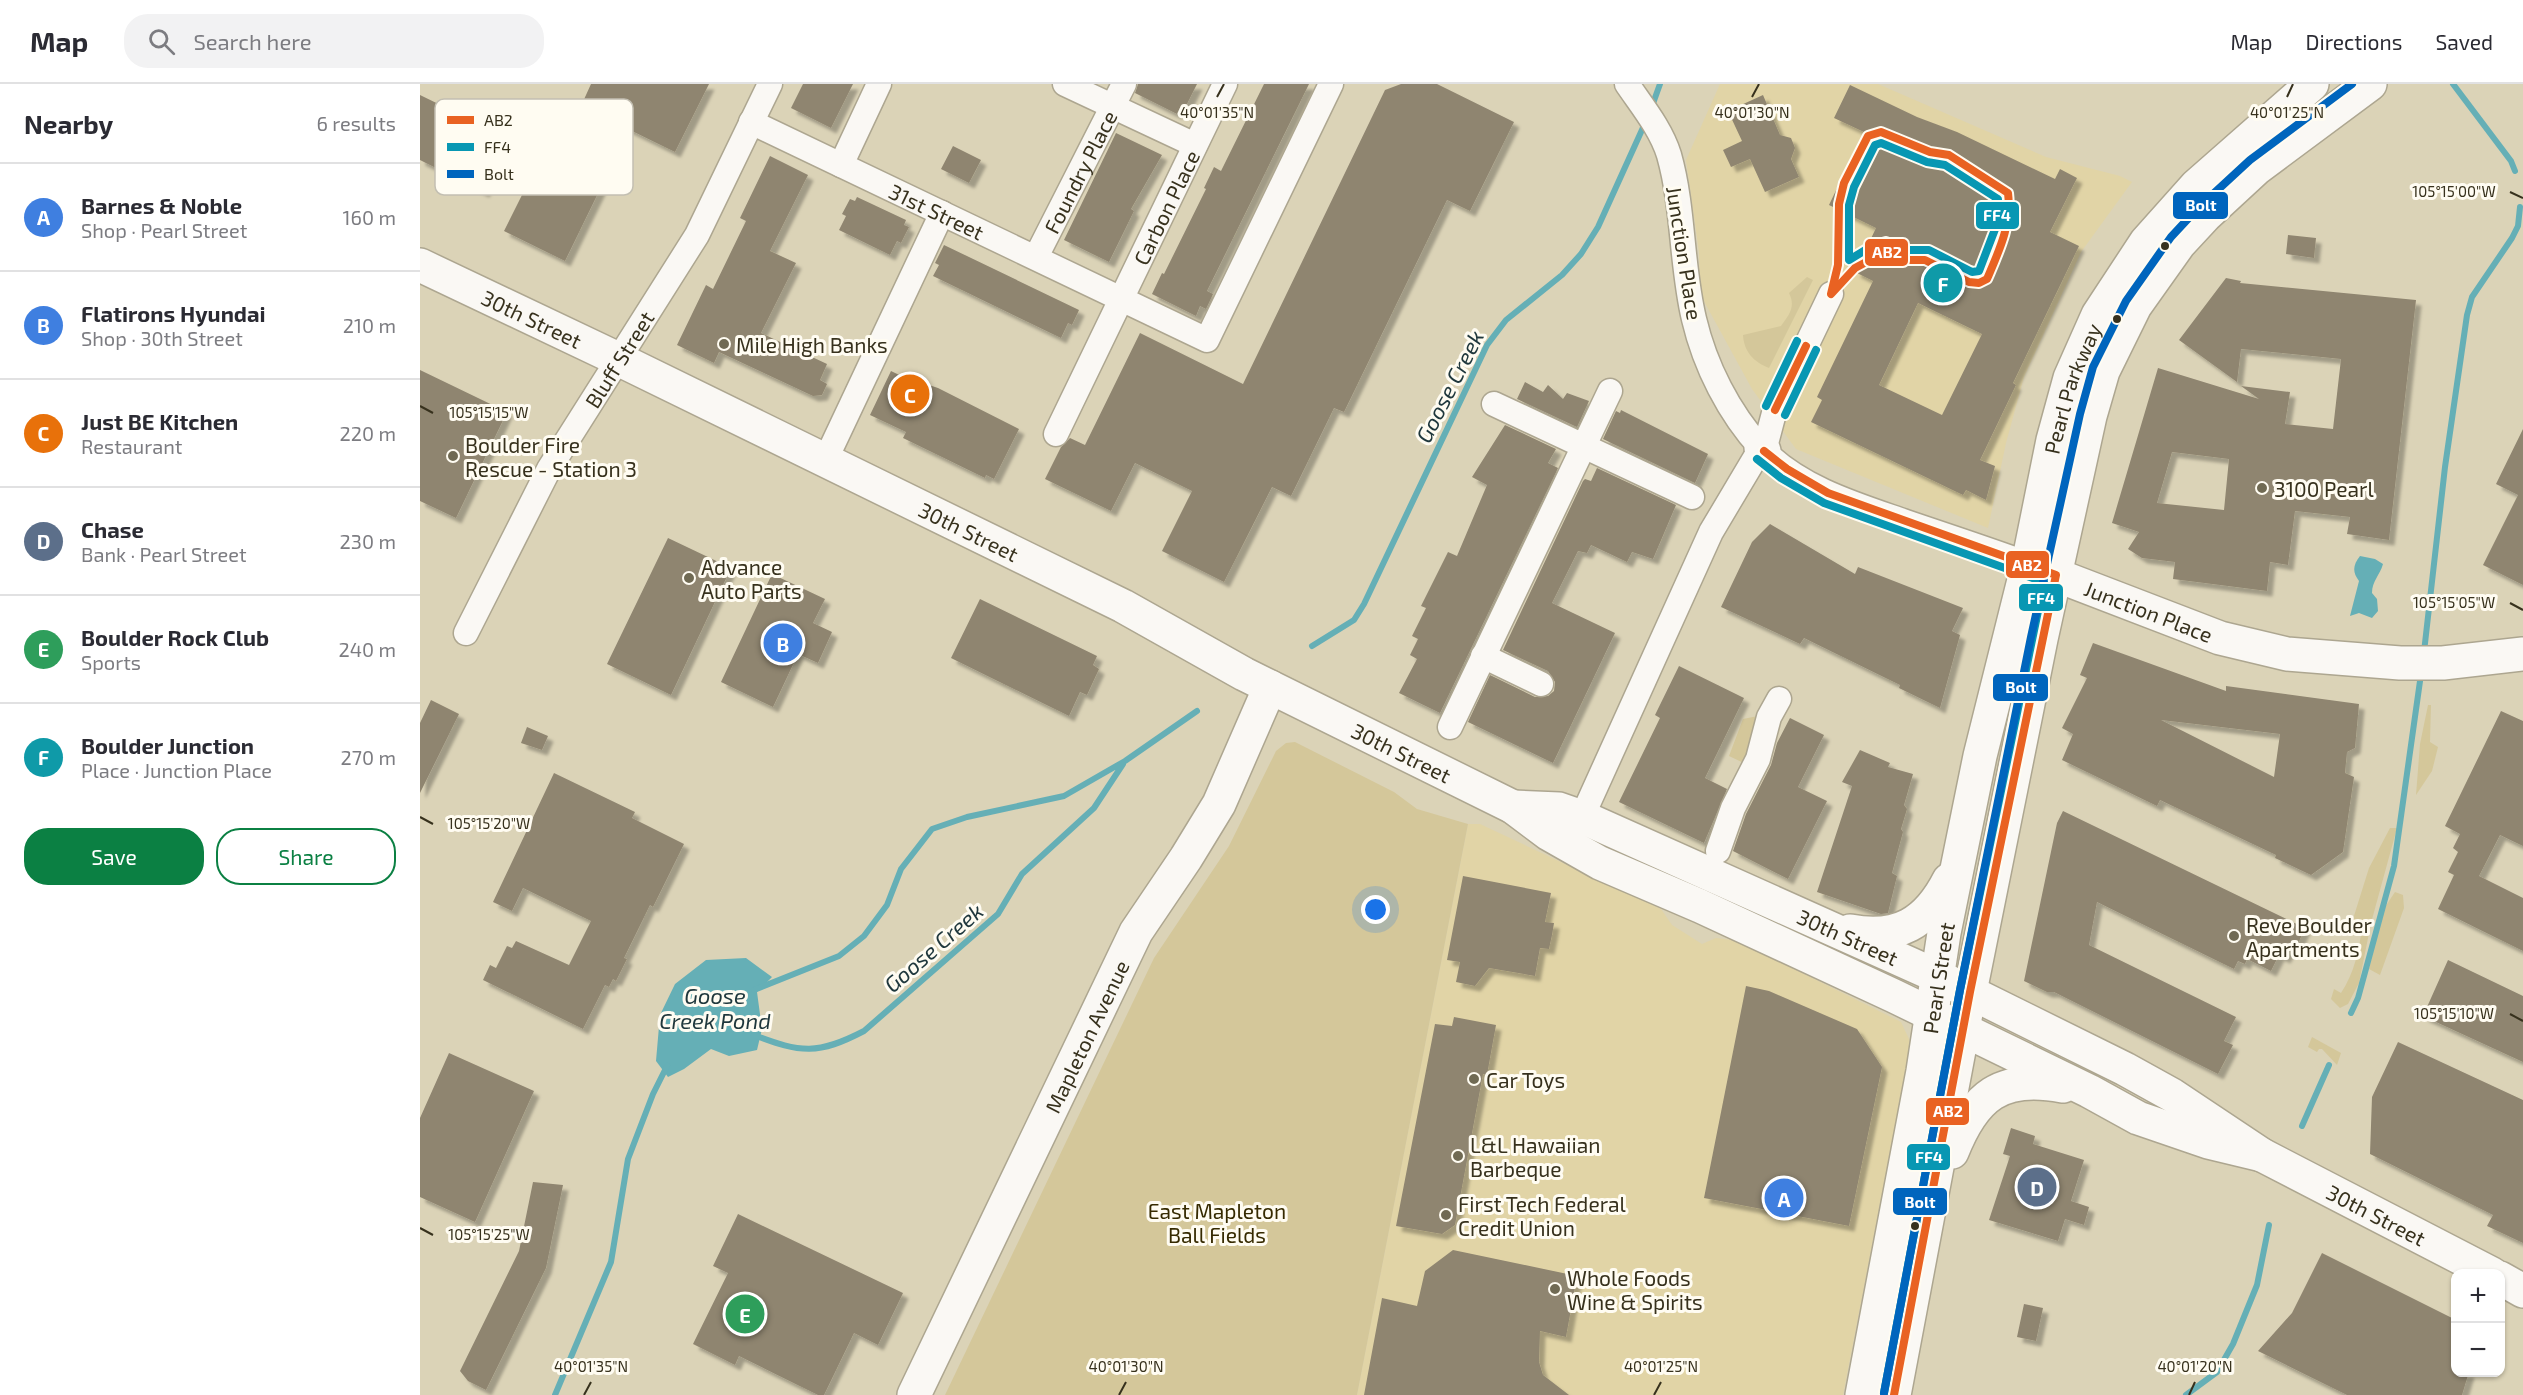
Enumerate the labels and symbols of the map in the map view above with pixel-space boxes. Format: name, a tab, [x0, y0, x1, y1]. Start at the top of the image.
legend	[435, 99, 633, 195]
text: 40°01'35"N	[1180, 103, 1254, 121]
text: 40°01'30"N	[1714, 103, 1790, 121]
text: 40°01'25"N	[2250, 103, 2324, 121]
street label: Foundry Place	[1038, 106, 1121, 237]
text: AB2	[484, 110, 513, 129]
text: FF4	[484, 137, 511, 156]
street label: Carbon Place	[1127, 146, 1204, 268]
text: Bolt	[484, 164, 514, 183]
street label: 31st Street	[886, 178, 988, 244]
text: 105°15'00"W	[2412, 182, 2496, 200]
street label: Junction Place	[1662, 184, 1708, 322]
line badge: Bolt	[2172, 191, 2229, 220]
text: Bolt	[2185, 195, 2217, 214]
line badge: FF4	[1975, 201, 2020, 230]
text: FF4	[1983, 205, 2011, 224]
line badge: AB2	[1864, 238, 1909, 267]
unlabelled marker	[2159, 240, 2171, 252]
text: AB2	[1872, 242, 1902, 261]
pin: F	[1924, 260, 1963, 306]
street label: 30th Street	[478, 284, 586, 353]
street label: Bluff Street	[579, 306, 658, 412]
unlabelled marker	[2111, 313, 2123, 325]
street label: Pearl Parkway	[2038, 319, 2105, 456]
water label: Goose Creek	[1410, 326, 1488, 446]
place label: Mile High Banks	[736, 332, 888, 357]
marker: Mile High Banks	[717, 337, 731, 351]
pin: C	[890, 372, 930, 416]
text: 105°15'15"W	[449, 403, 529, 421]
place label: Boulder Fire Rescue - Station 3	[465, 432, 637, 481]
marker: Boulder Fire Rescue - Station 3	[446, 449, 460, 463]
place label: 3100 Pearl	[2274, 476, 2375, 501]
marker: 3100 Pearl	[2255, 481, 2269, 495]
street label: 30th Street	[915, 496, 1023, 566]
line badge: AB2	[2005, 550, 2050, 579]
place label: Advance Auto Parts	[701, 554, 802, 603]
text: AB2	[2012, 555, 2042, 574]
marker: Advance Auto Parts	[682, 571, 696, 585]
street label: Junction Place	[2081, 575, 2217, 647]
line badge: FF4	[2018, 583, 2064, 612]
text: FF4	[2027, 588, 2055, 607]
text: 105°15'05"W	[2413, 593, 2495, 611]
pin: B	[764, 620, 802, 666]
line badge: Bolt	[1992, 673, 2049, 702]
text: Bolt	[2005, 677, 2037, 696]
street label: 30th Street	[1348, 717, 1455, 787]
text: 105°15'20"W	[448, 814, 530, 832]
your location	[1361, 895, 1390, 924]
water label: Goose Creek	[878, 897, 988, 997]
street label: 30th Street	[1794, 903, 1902, 970]
place label: Reve Boulder Apartments	[2246, 912, 2373, 961]
street label: Pearl Street	[1916, 920, 1958, 1035]
marker: Reve Boulder Apartments	[2227, 929, 2241, 943]
street label: Mapleton Avenue	[1039, 956, 1133, 1117]
water label: Goose Creek Pond	[659, 982, 771, 1033]
text: 105°15'10"W	[2414, 1004, 2494, 1022]
place label: Car Toys	[1486, 1067, 1565, 1092]
marker: Car Toys	[1467, 1072, 1481, 1086]
line badge: AB2	[1925, 1097, 1970, 1126]
text: AB2	[1933, 1101, 1963, 1120]
place label: L&L Hawaiian Barbeque	[1470, 1132, 1600, 1181]
line badge: FF4	[1906, 1143, 1951, 1171]
text: FF4	[1915, 1147, 1943, 1166]
marker: L&L Hawaiian Barbeque	[1451, 1149, 1465, 1163]
pin: D	[2018, 1164, 2056, 1210]
pin: A	[1764, 1176, 1804, 1220]
street label: 30th Street	[2323, 1178, 2430, 1250]
line badge: Bolt	[1892, 1187, 1948, 1216]
place label: First Tech Federal Credit Union	[1458, 1191, 1627, 1240]
text: Bolt	[1904, 1192, 1936, 1211]
park label: East Mapleton Ball Fields	[1148, 1198, 1286, 1247]
marker: First Tech Federal Credit Union	[1439, 1208, 1453, 1222]
unlabelled marker	[1909, 1220, 1921, 1232]
text: 105°15'25"W	[448, 1225, 530, 1243]
place label: Whole Foods Wine & Spirits	[1567, 1265, 1703, 1314]
marker: Whole Foods Wine & Spirits	[1548, 1282, 1562, 1296]
pin: E	[726, 1292, 764, 1336]
text: 40°01'35"N	[554, 1357, 628, 1375]
text: 40°01'30"N	[1088, 1357, 1164, 1375]
text: 40°01'25"N	[1624, 1357, 1698, 1375]
text: 40°01'20"N	[2157, 1357, 2233, 1375]

